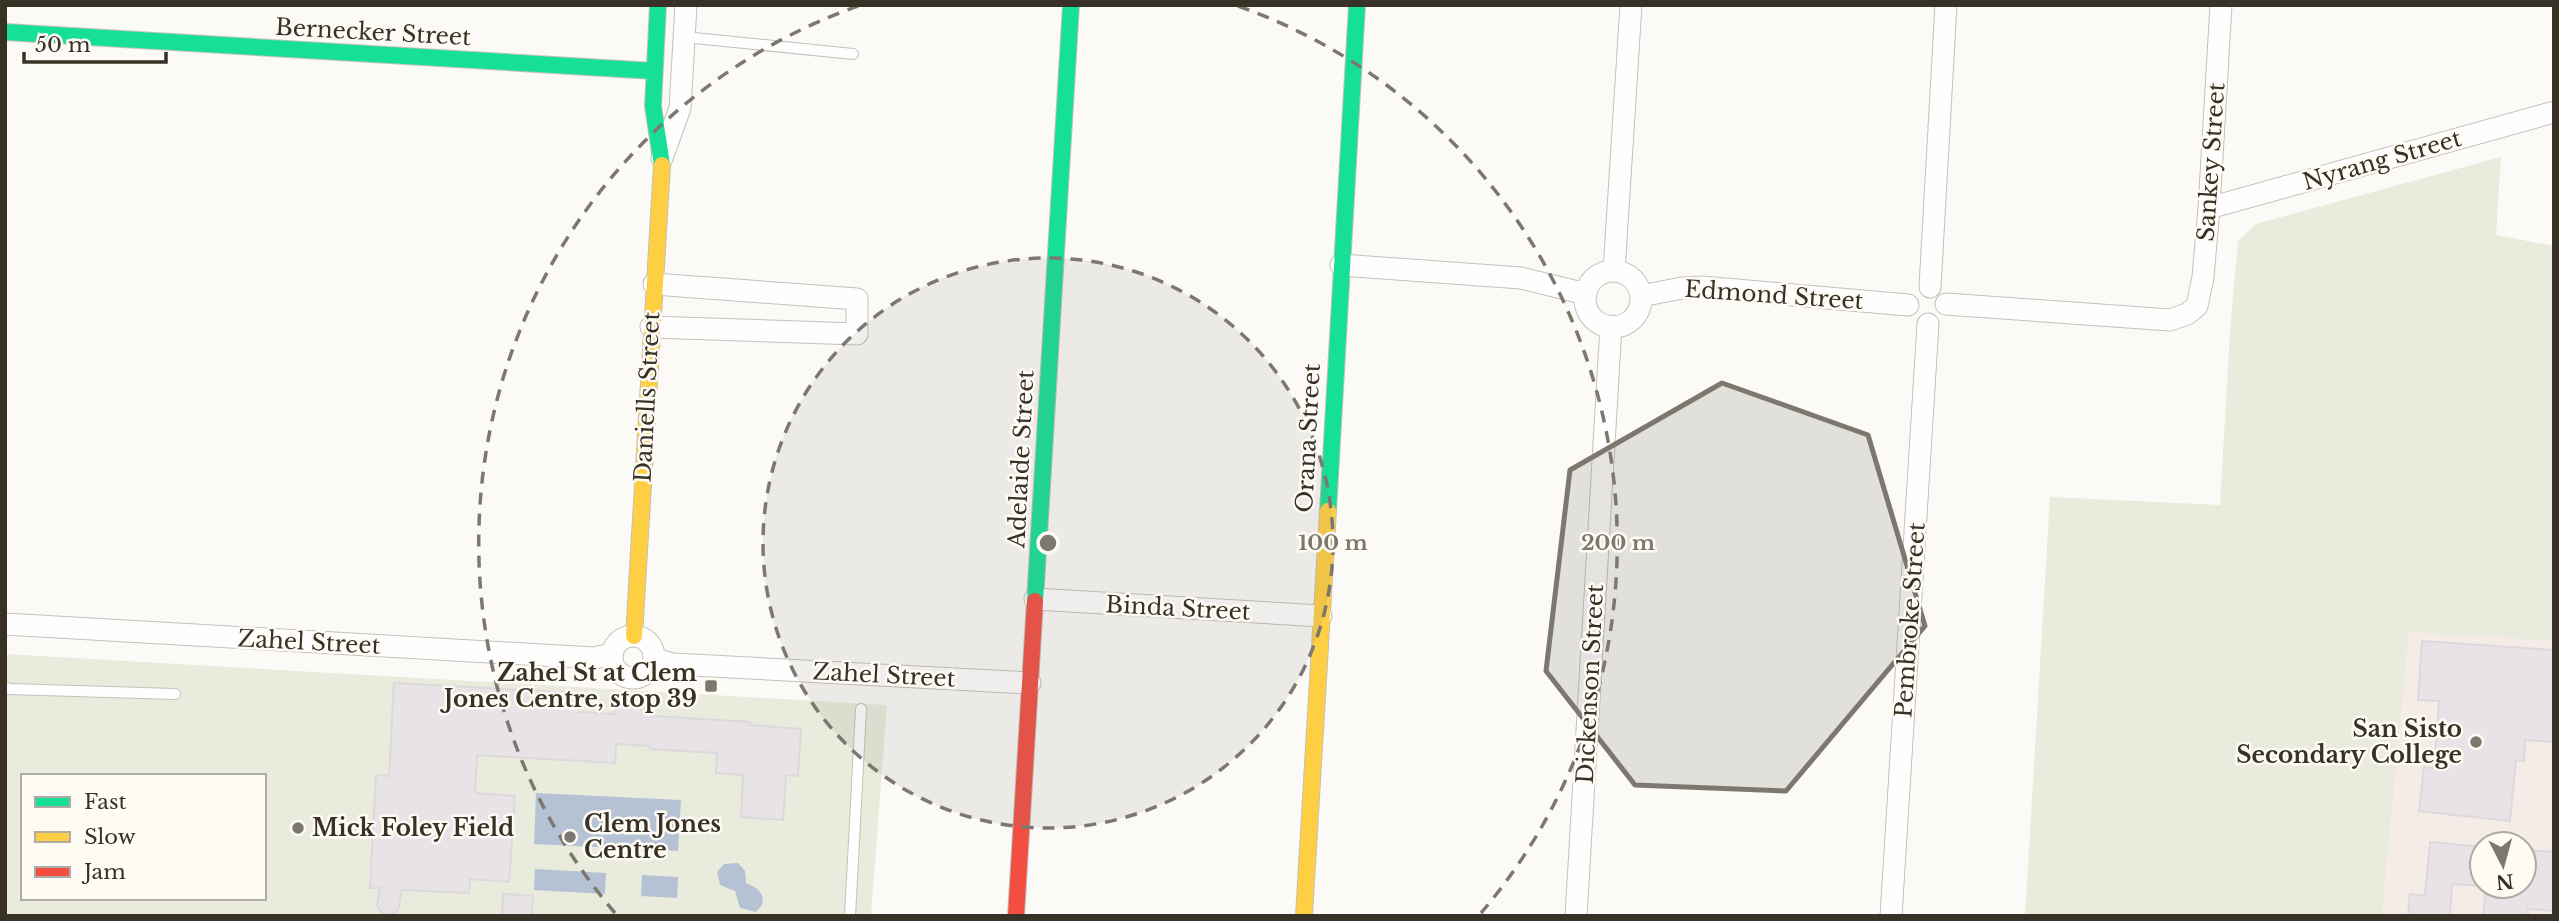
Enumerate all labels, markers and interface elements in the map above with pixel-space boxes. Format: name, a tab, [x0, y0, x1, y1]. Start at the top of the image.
street label: Bernecker Street	[274, 13, 472, 51]
scale bar	[24, 21, 166, 65]
text: 50 m	[35, 32, 91, 58]
street label: Sankey Street	[2191, 81, 2231, 242]
street label: Nyrang Street	[2299, 124, 2465, 196]
street label: Edmond Street	[1684, 275, 1865, 315]
street label: Daniells Street	[629, 311, 665, 483]
street label: Orana Street	[1290, 362, 1326, 513]
street label: Adelaide Street	[1002, 369, 1040, 550]
street label: Pembroke Street	[1889, 521, 1931, 719]
text: 100 m	[1298, 530, 1368, 556]
text: 200 m	[1581, 530, 1655, 556]
centre of rings	[1036, 531, 1060, 555]
street label: Dickenson Street	[1571, 583, 1609, 785]
street label: Binda Street	[1105, 590, 1251, 626]
street label: Zahel Street	[237, 624, 381, 660]
street label: Zahel Street	[812, 657, 956, 693]
place label: Zahel St at Clem Jones Centre, stop 39	[440, 659, 698, 713]
marker: Zahel St at Clem Jones Centre, stop 39	[703, 678, 719, 694]
place label: San Sisto Secondary College	[2236, 715, 2462, 769]
marker: San Sisto Secondary College	[2468, 734, 2484, 750]
legend	[21, 774, 266, 900]
text: Fast	[84, 789, 126, 815]
place label: Clem Jones Centre	[584, 810, 721, 864]
place label: Mick Foley Field	[312, 814, 514, 842]
marker: Mick Foley Field	[290, 820, 306, 836]
text: Slow	[84, 824, 136, 850]
marker: Clem Jones Centre	[562, 829, 578, 845]
north arrow	[2468, 830, 2538, 900]
text: Jam	[81, 859, 126, 885]
text: N	[2495, 869, 2515, 894]

